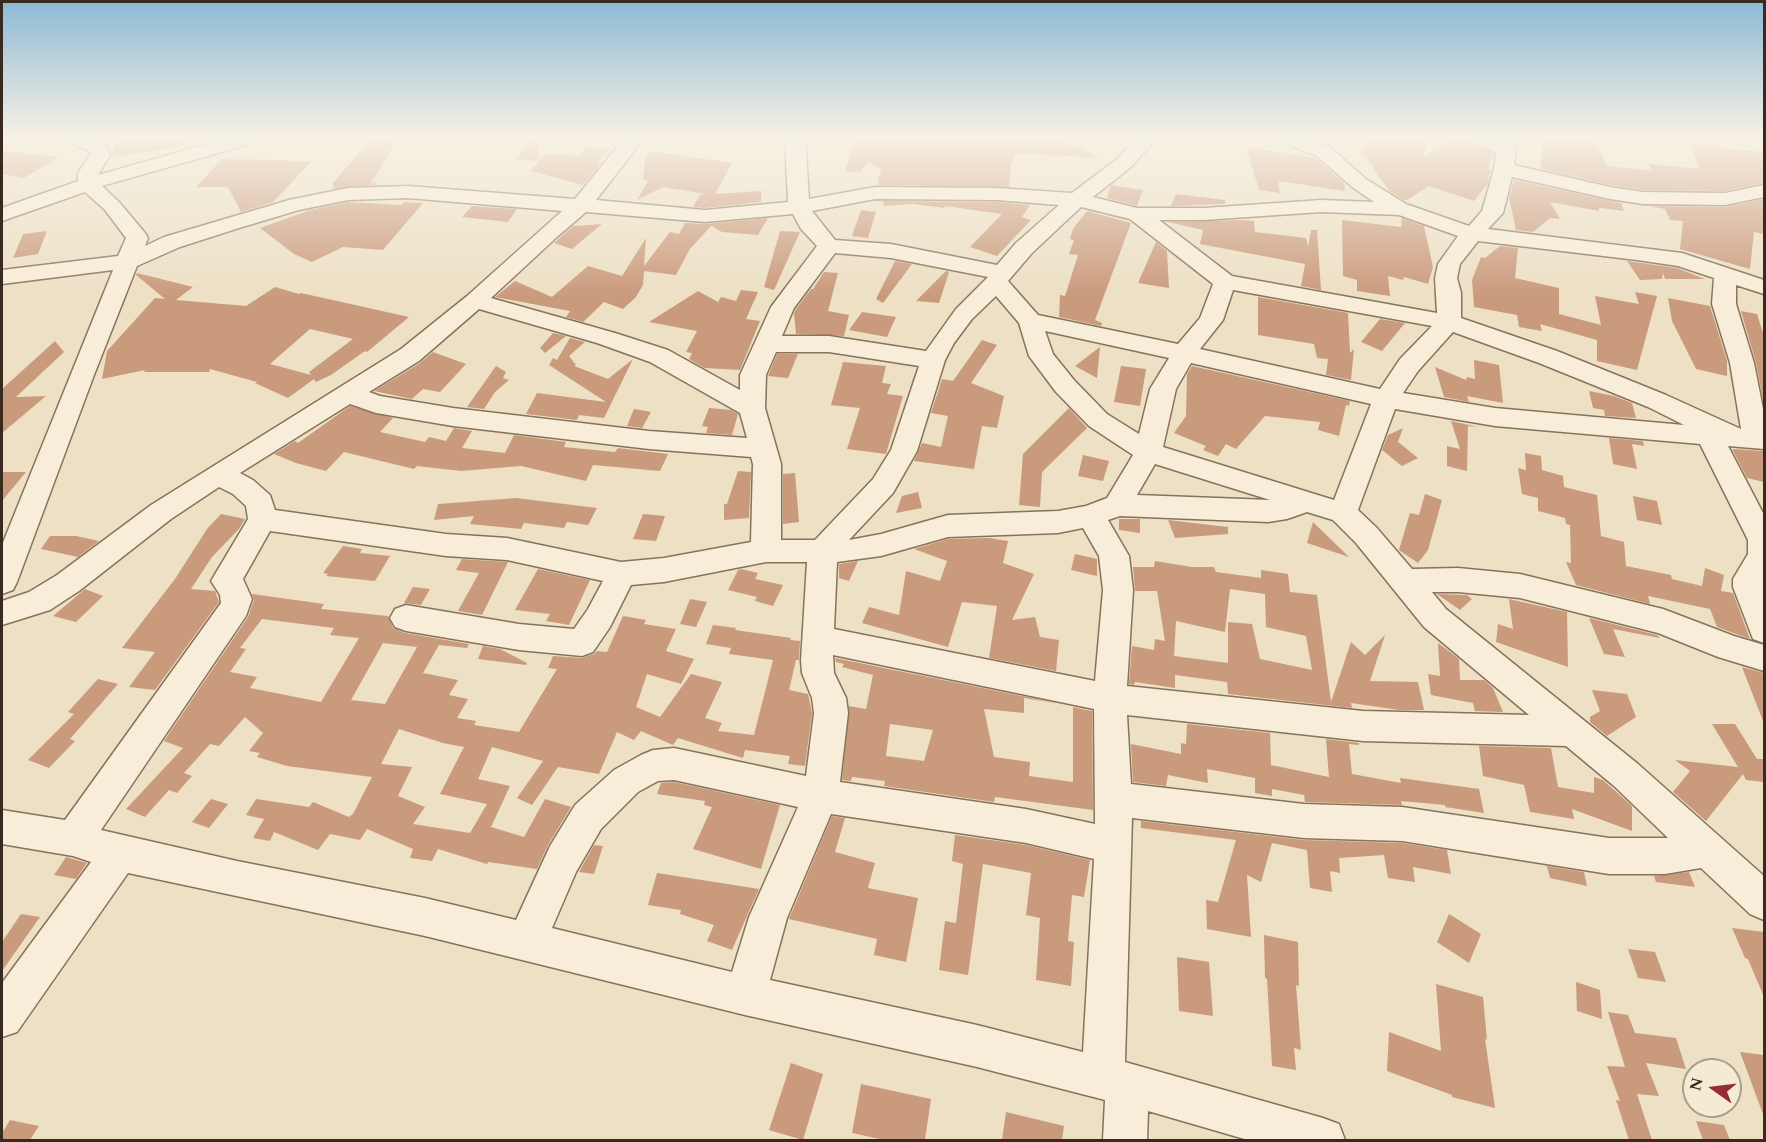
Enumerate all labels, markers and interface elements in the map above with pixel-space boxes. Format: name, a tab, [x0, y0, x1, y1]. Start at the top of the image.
north arrow	[1682, 1058, 1742, 1118]
text: N	[1683, 1075, 1710, 1093]

